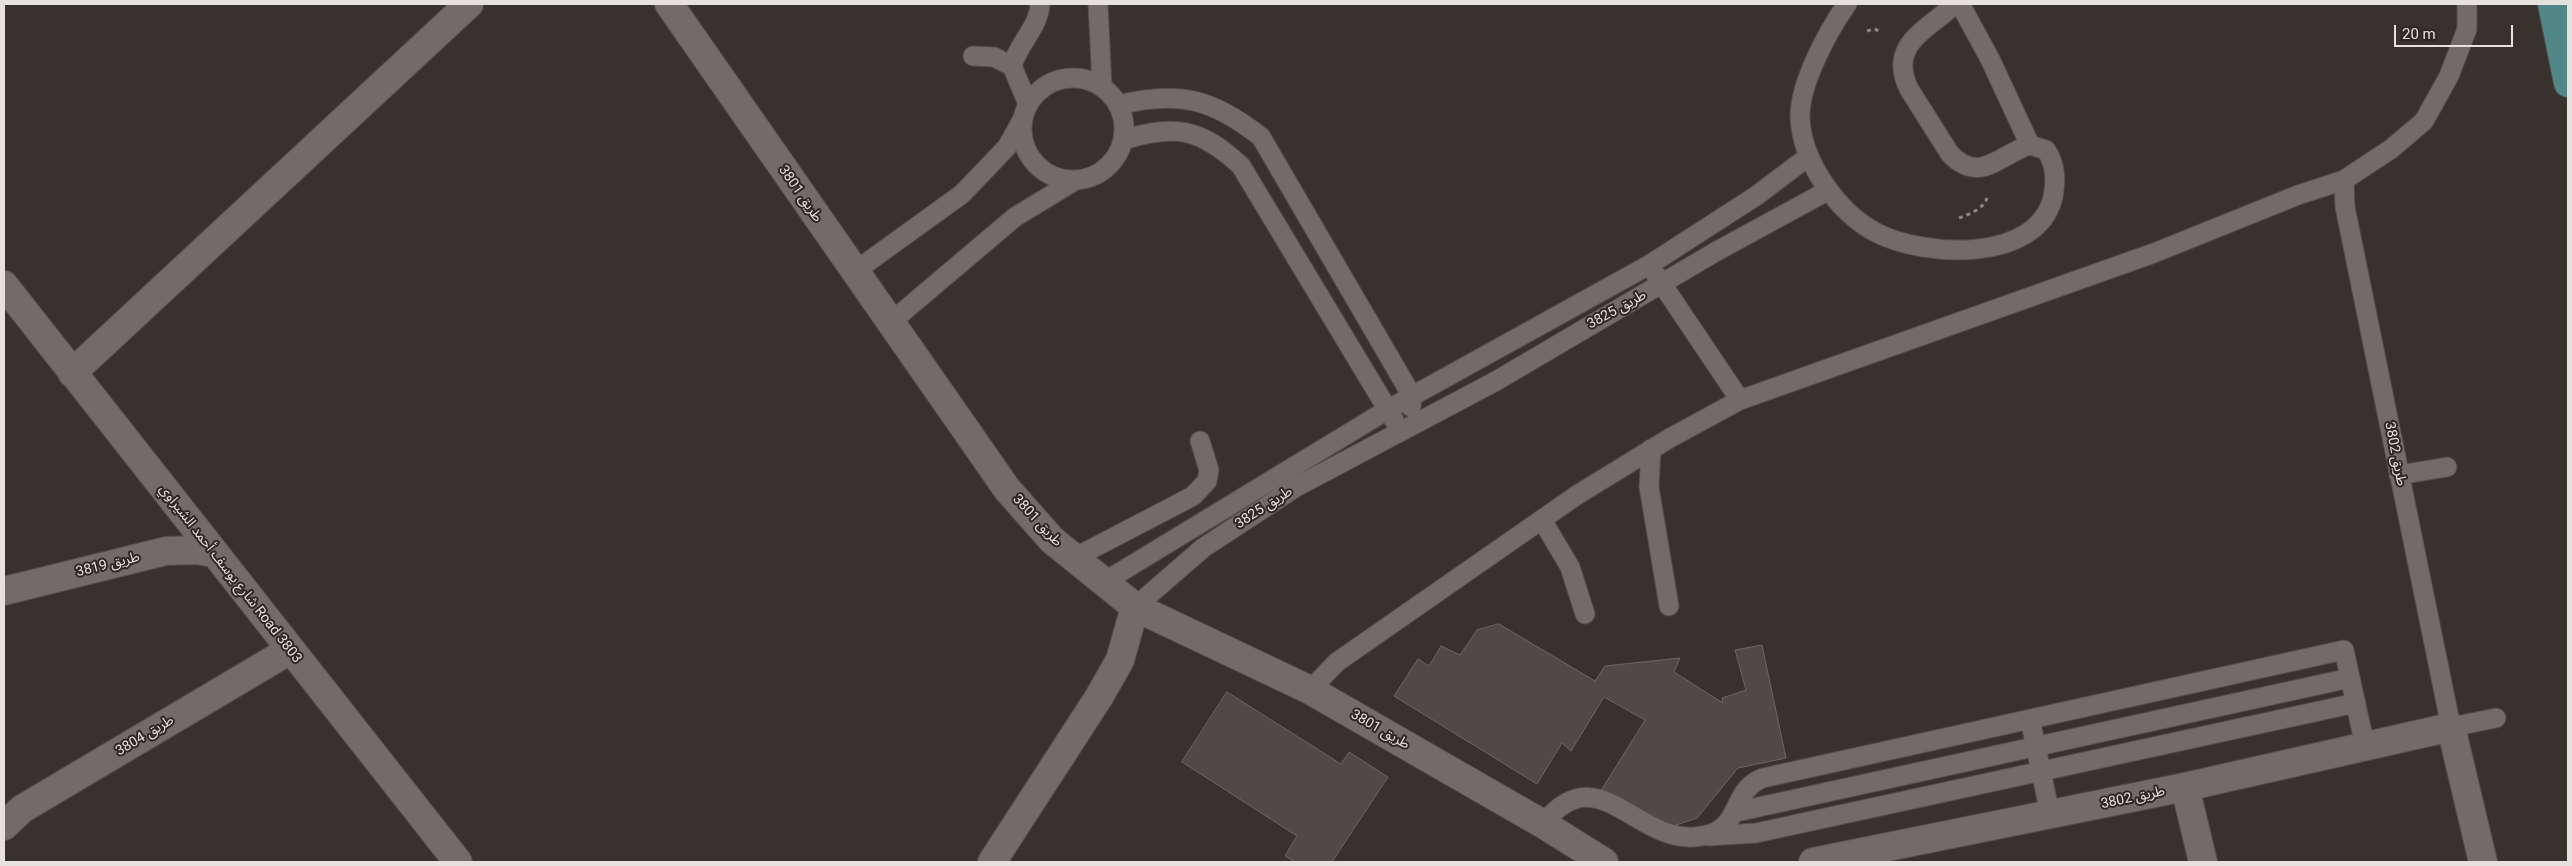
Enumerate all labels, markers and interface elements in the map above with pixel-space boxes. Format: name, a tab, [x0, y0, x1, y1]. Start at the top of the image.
scale bar	[2397, 15, 2516, 47]
text: 20 m	[2402, 25, 2436, 43]
street label: طريق 3801	[774, 163, 826, 225]
street label: طريق 3825	[1584, 287, 1650, 333]
street label: طريق 3802	[2381, 420, 2409, 488]
street label: شارع يوسف أحمد الشيراوي Road 3803	[155, 481, 305, 667]
street label: طريق 3825	[1232, 483, 1296, 533]
street label: طريق 3801	[1009, 491, 1065, 551]
street label: طريق 3819	[74, 549, 142, 581]
street label: طريق 3801	[1348, 706, 1412, 754]
street label: طريق 3804	[113, 712, 177, 760]
street label: طريق 3802	[2099, 783, 2167, 813]

